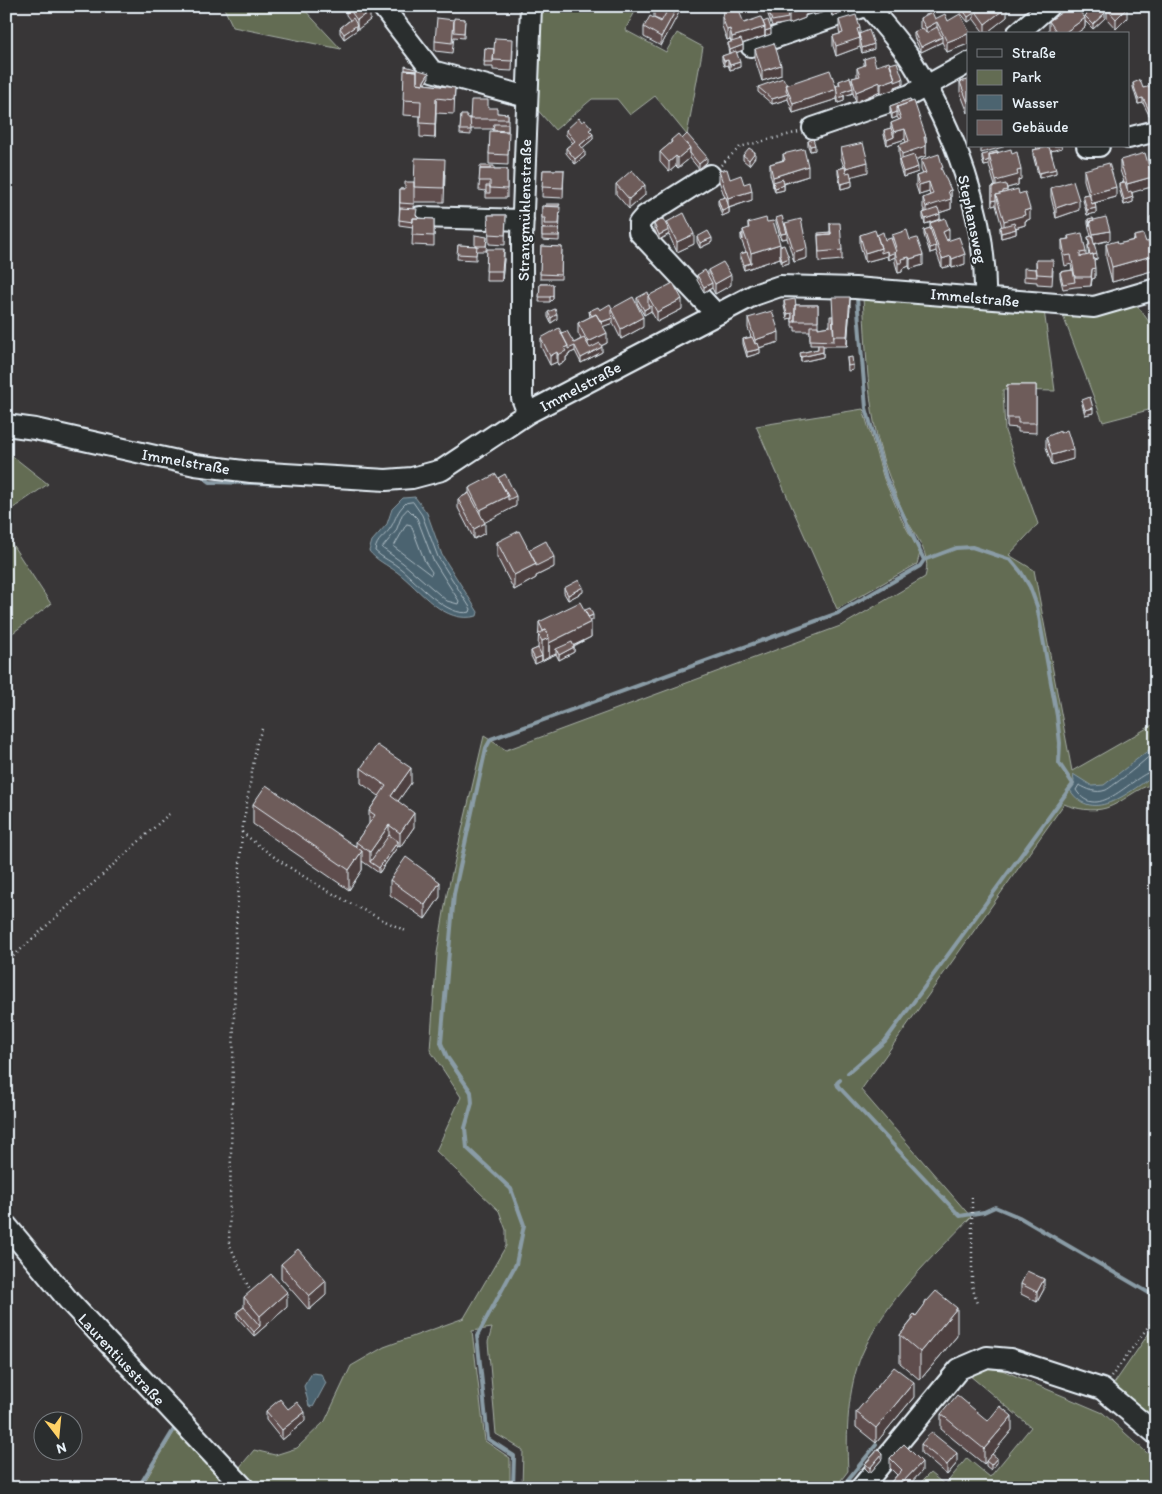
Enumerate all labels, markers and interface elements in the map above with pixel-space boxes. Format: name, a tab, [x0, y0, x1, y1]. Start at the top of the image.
legend	[967, 32, 1130, 148]
text: Straße	[1012, 44, 1056, 62]
text: Park	[1012, 68, 1042, 86]
text: Wasser	[1012, 94, 1059, 112]
text: Gebäude	[1012, 118, 1069, 136]
street label: Strangmühlenstraße	[514, 138, 535, 281]
street label: Stephansweg	[954, 173, 991, 266]
street label: Immelstraße	[930, 284, 1021, 311]
street label: Immelstraße	[536, 357, 624, 416]
street label: Immelstraße	[140, 444, 232, 479]
street label: Laurentiusstraße	[74, 1309, 169, 1409]
north arrow	[32, 1412, 82, 1462]
text: N	[55, 1439, 68, 1457]

